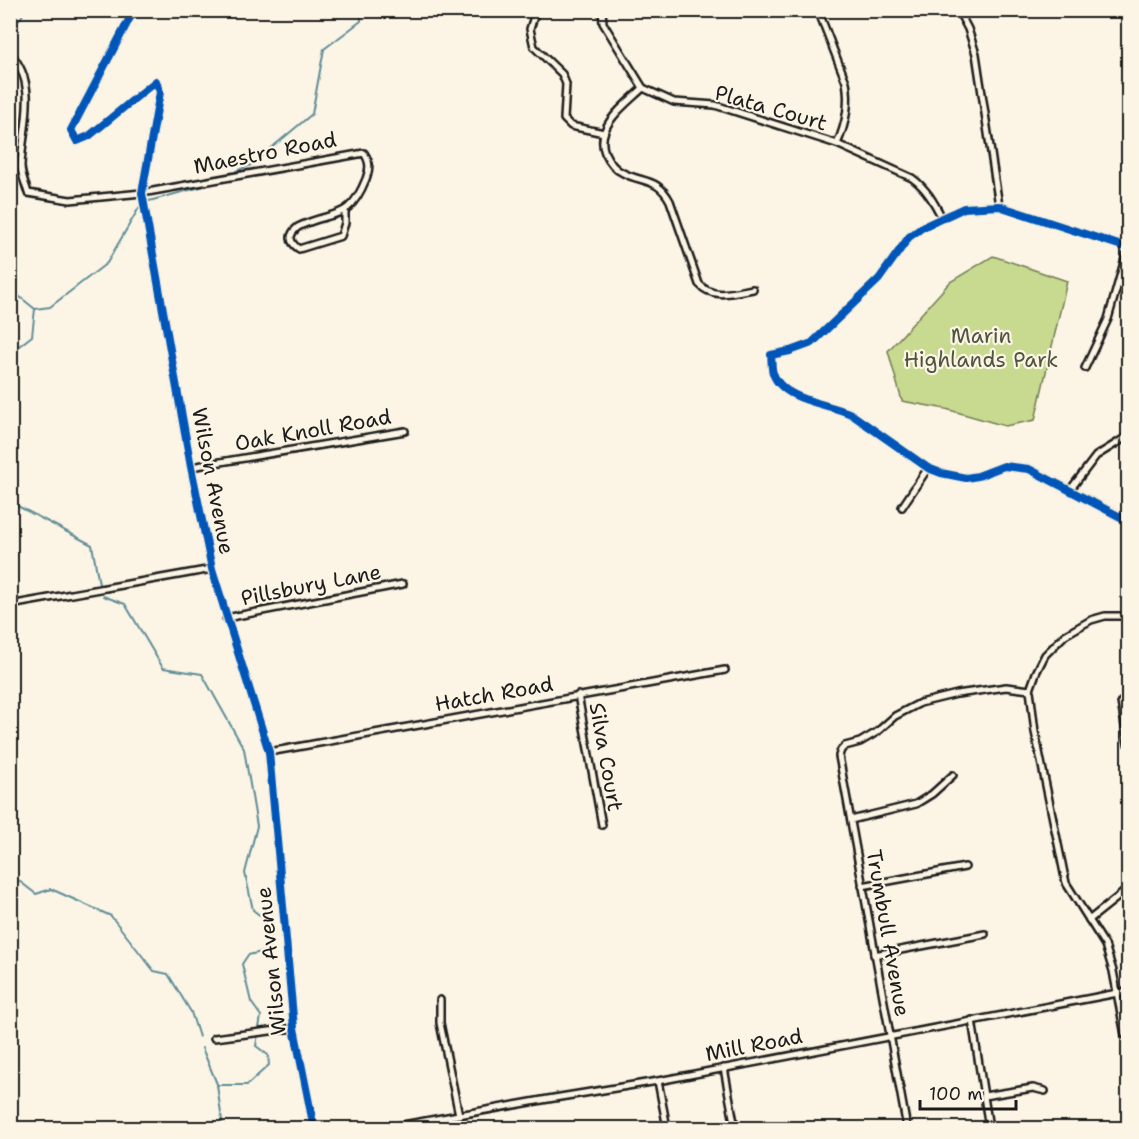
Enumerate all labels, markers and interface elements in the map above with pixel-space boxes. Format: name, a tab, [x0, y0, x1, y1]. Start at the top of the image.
street label: Plata Court	[712, 79, 830, 137]
street label: Maestro Road	[191, 125, 339, 181]
park label: Marin Highlands Park	[904, 322, 1058, 374]
street label: Oak Knoll Road	[233, 402, 393, 458]
street label: Wilson Avenue	[185, 405, 241, 557]
street label: Pillsbury Lane	[238, 558, 384, 612]
street label: Hatch Road	[433, 670, 555, 718]
street label: Silva Court	[583, 700, 629, 814]
street label: Trumbull Avenue	[860, 847, 916, 1019]
street label: Wilson Avenue	[249, 885, 293, 1037]
street label: Mill Road	[703, 1022, 805, 1068]
scale bar	[920, 1073, 1016, 1111]
text: 100 m	[929, 1082, 983, 1106]

